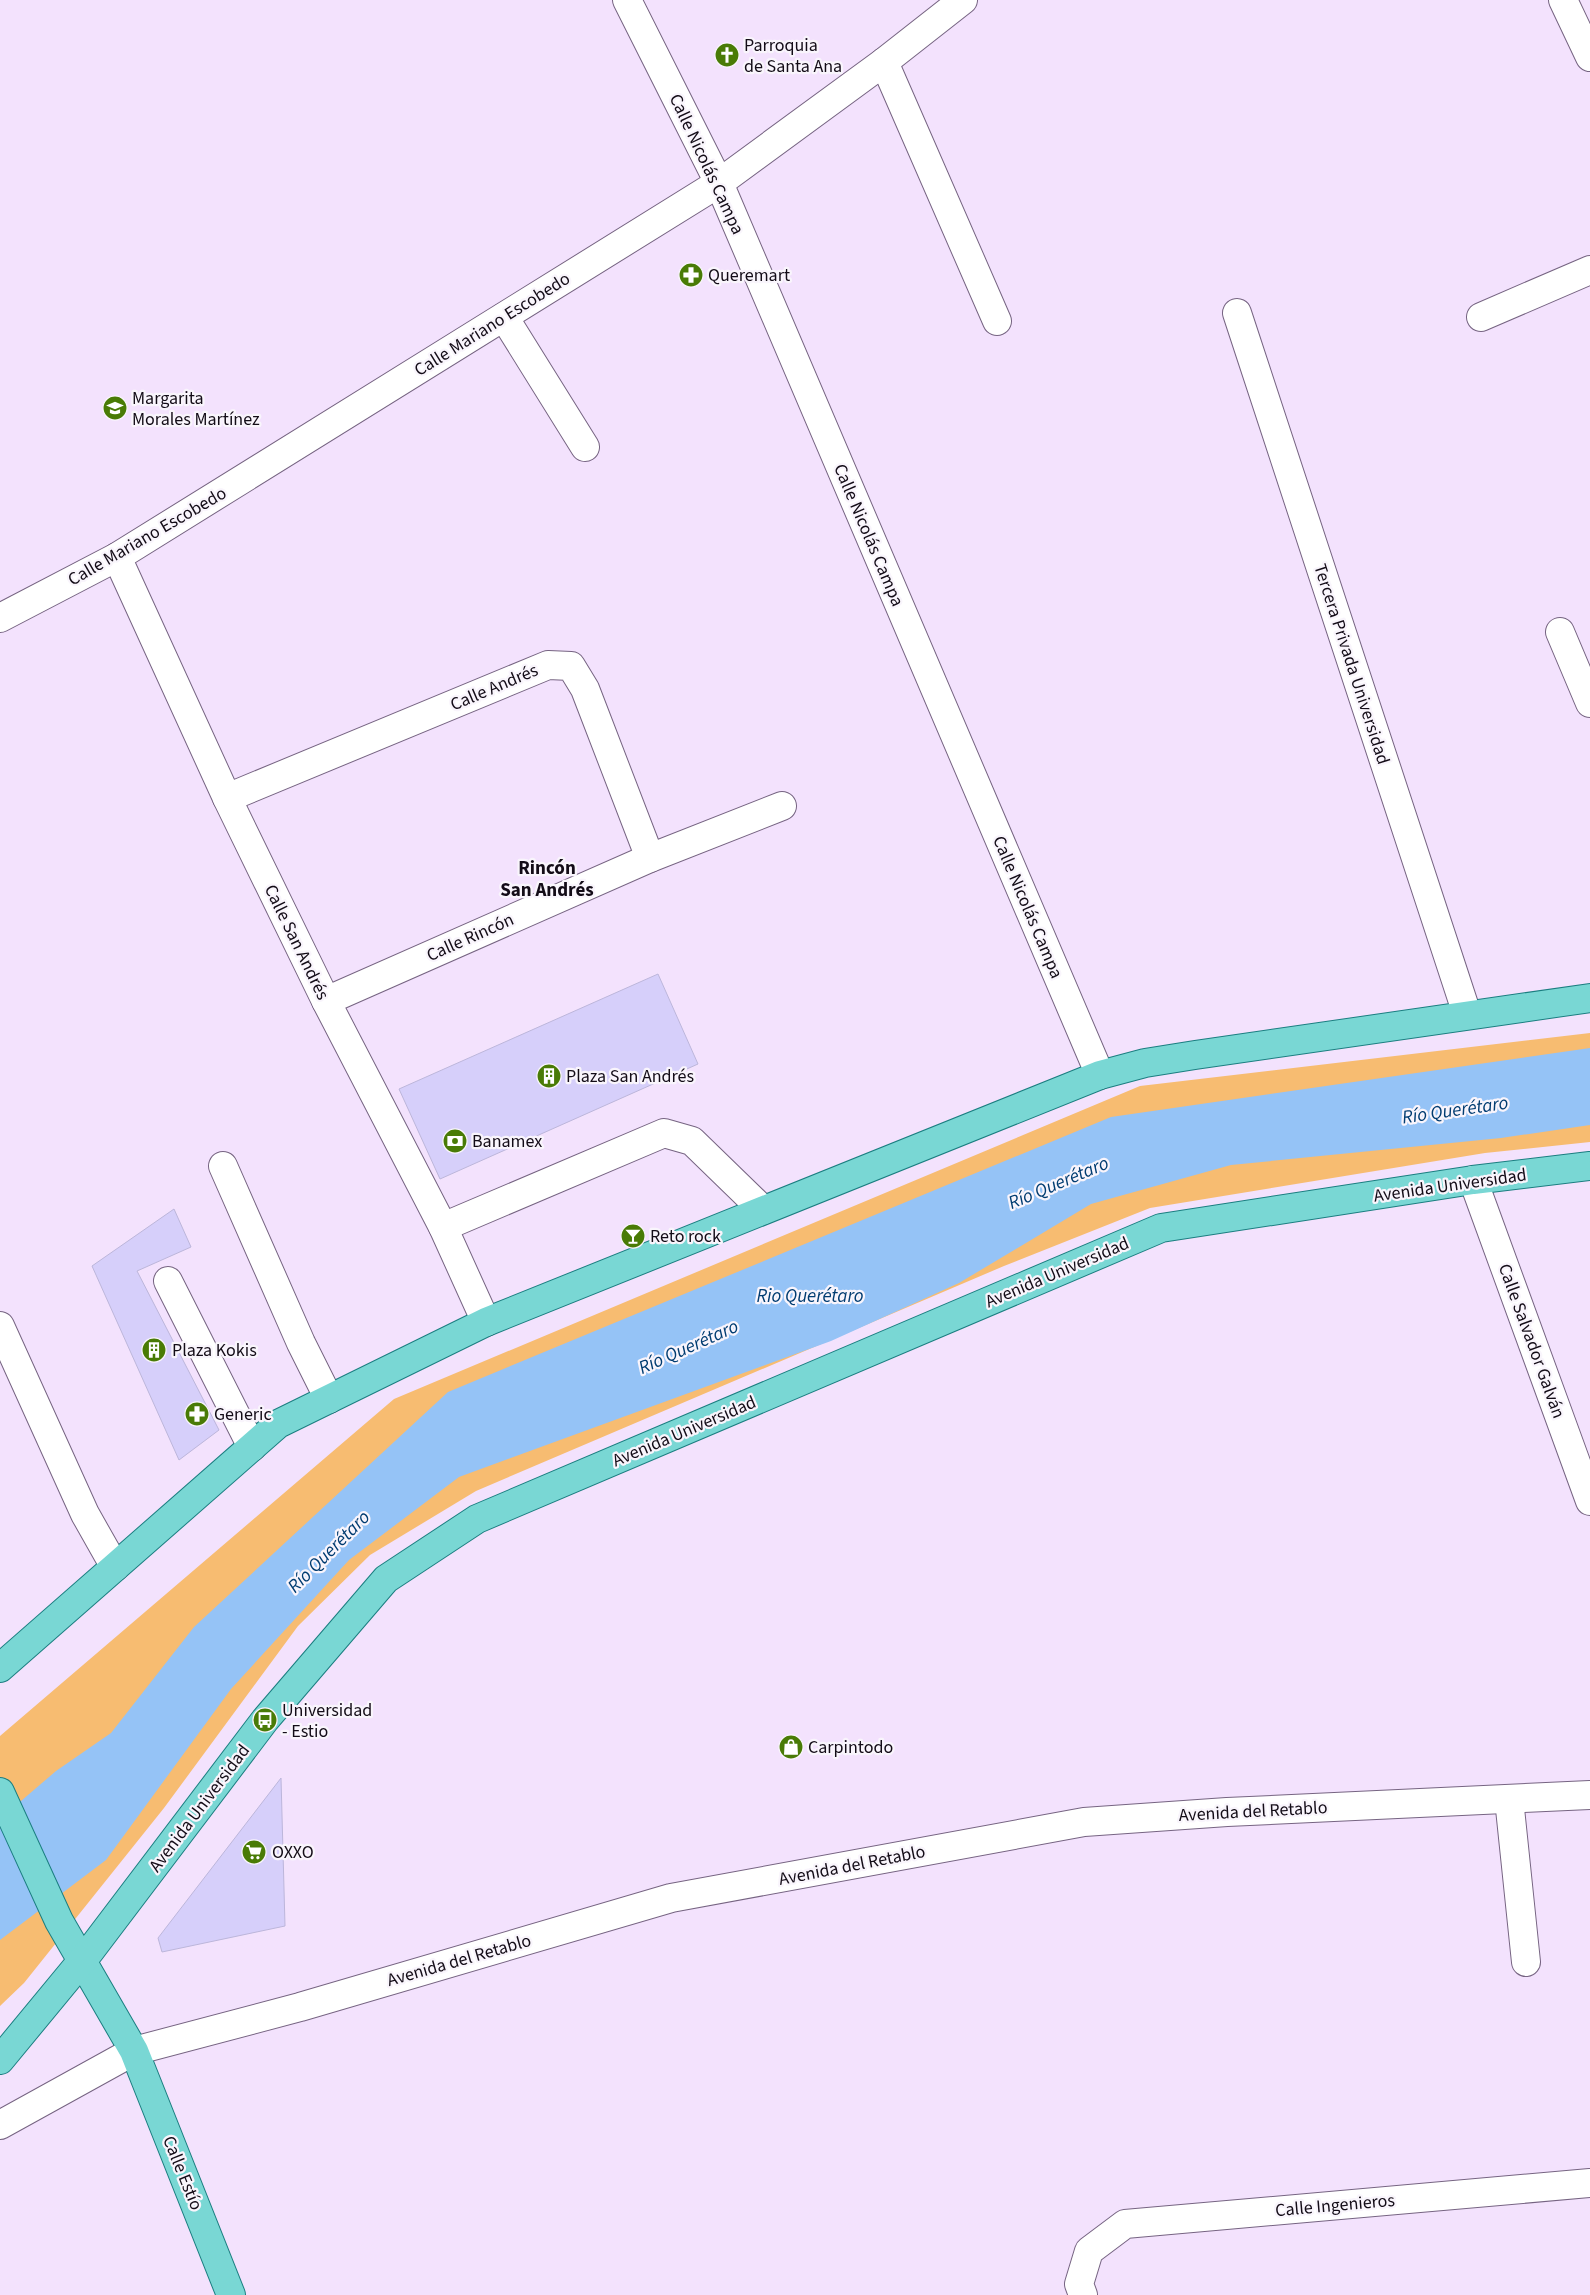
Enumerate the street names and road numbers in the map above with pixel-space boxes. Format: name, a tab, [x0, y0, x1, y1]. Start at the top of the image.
street label: Calle Nicolás Campa	[663, 90, 750, 239]
street label: Calle Mariano Escobedo	[410, 266, 575, 383]
street label: Calle Nicolás Campa	[827, 460, 910, 610]
street label: Calle Mariano Escobedo	[63, 481, 231, 592]
street label: Tercera Privada Universidad	[1307, 561, 1396, 768]
street label: Calle Andrés	[446, 658, 542, 717]
street label: Calle Nicolás Campa	[986, 832, 1069, 982]
street label: Calle San Andrés	[258, 880, 335, 1004]
street label: Calle Rincón	[423, 907, 518, 968]
street label: Avenida Universidad	[1372, 1162, 1528, 1209]
street label: Avenida Universidad	[981, 1231, 1133, 1314]
street label: Calle Salvador Galván	[1492, 1260, 1571, 1422]
street label: Avenida Universidad	[608, 1390, 760, 1473]
street label: Avenida Universidad	[143, 1739, 256, 1877]
street label: Avenida del Retablo	[1178, 1795, 1328, 1828]
street label: Avenida del Retablo	[777, 1839, 928, 1892]
street label: Avenida del Retablo	[384, 1928, 534, 1993]
street label: Calle Estío	[156, 2132, 209, 2214]
street label: Calle Ingenieros	[1274, 2188, 1396, 2223]

